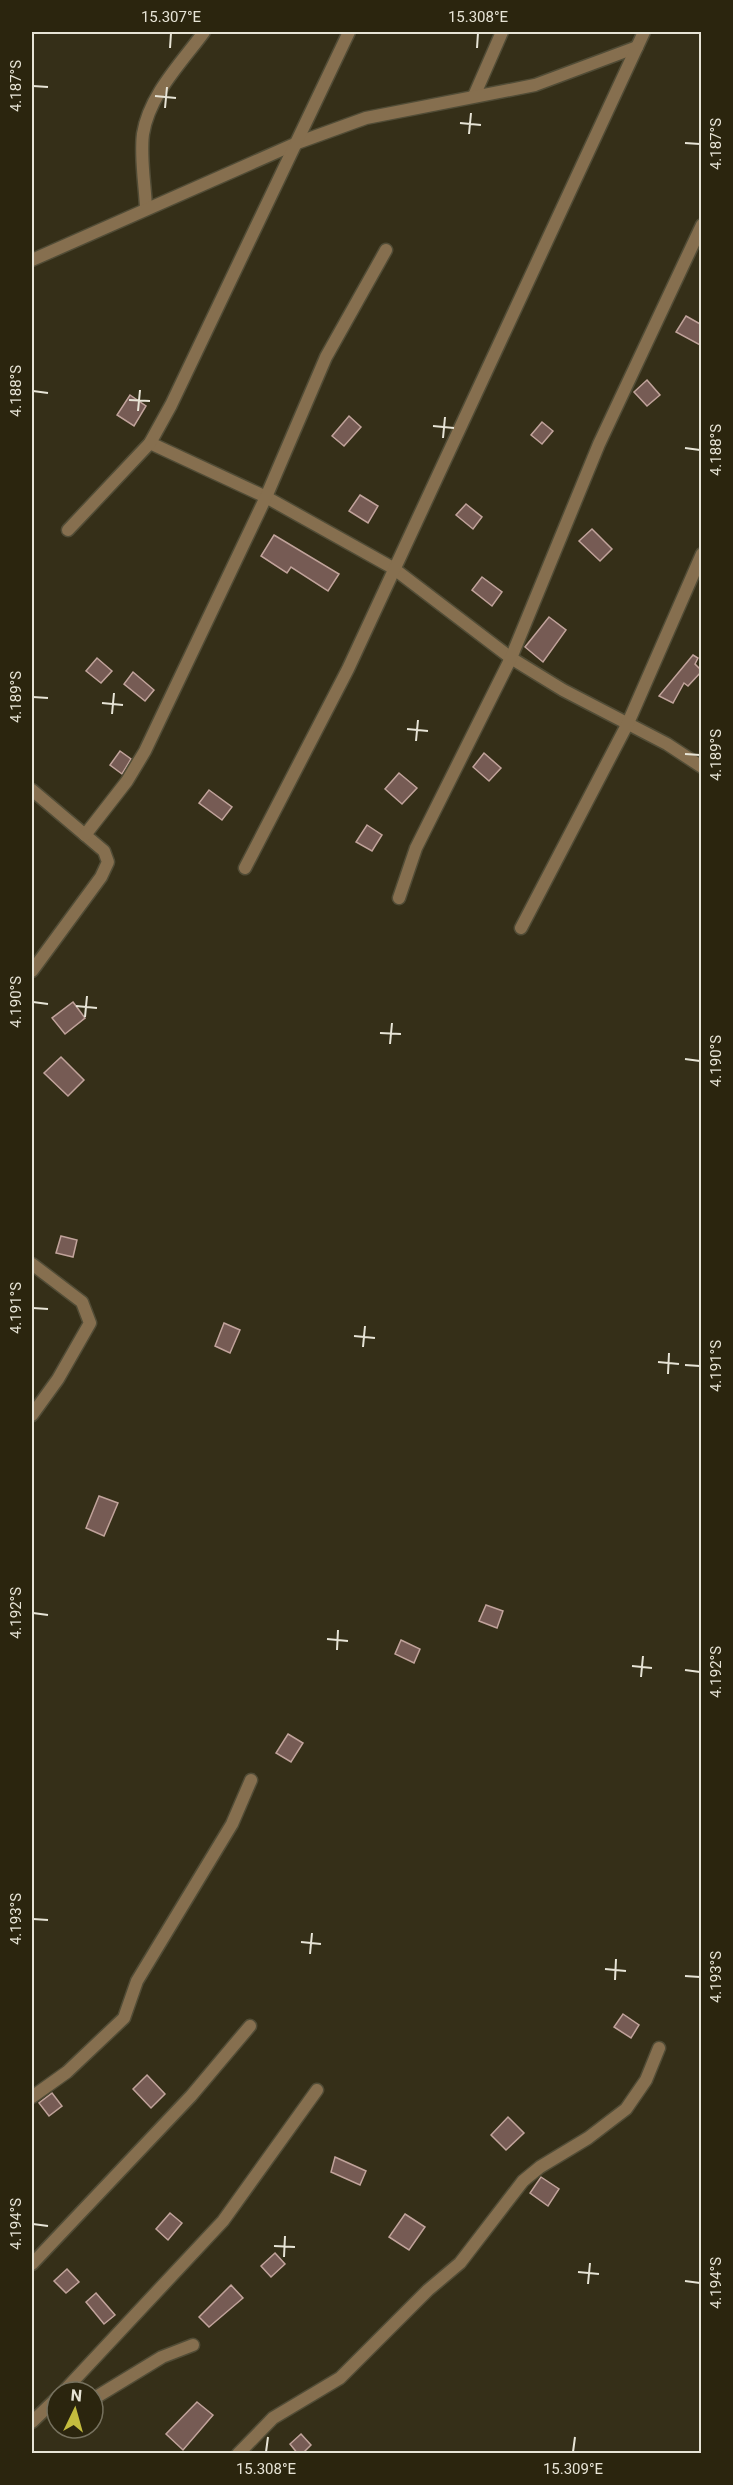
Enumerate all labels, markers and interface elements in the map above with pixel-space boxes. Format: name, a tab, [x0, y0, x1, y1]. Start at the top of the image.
text: 15.307°E	[141, 8, 202, 26]
text: 15.308°E	[448, 8, 509, 26]
text: 4.187°S	[7, 60, 25, 112]
text: 4.187°S	[707, 118, 725, 170]
text: 4.188°S	[7, 365, 25, 417]
text: 4.188°S	[707, 424, 725, 476]
text: 4.189°S	[7, 671, 25, 723]
text: 4.189°S	[707, 729, 725, 781]
text: 4.190°S	[7, 976, 25, 1028]
text: 4.190°S	[707, 1035, 725, 1087]
text: 4.191°S	[7, 1282, 25, 1334]
text: 4.191°S	[707, 1340, 725, 1392]
text: 4.192°S	[7, 1587, 25, 1639]
text: 4.192°S	[707, 1646, 725, 1698]
text: 4.193°S	[7, 1893, 25, 1945]
text: 4.193°S	[707, 1951, 725, 2003]
text: 4.194°S	[7, 2198, 25, 2250]
text: 4.194°S	[707, 2257, 725, 2309]
north arrow	[45, 2380, 105, 2440]
text: N	[70, 2386, 83, 2406]
text: 15.308°E	[236, 2460, 297, 2478]
text: 15.309°E	[543, 2460, 604, 2478]

